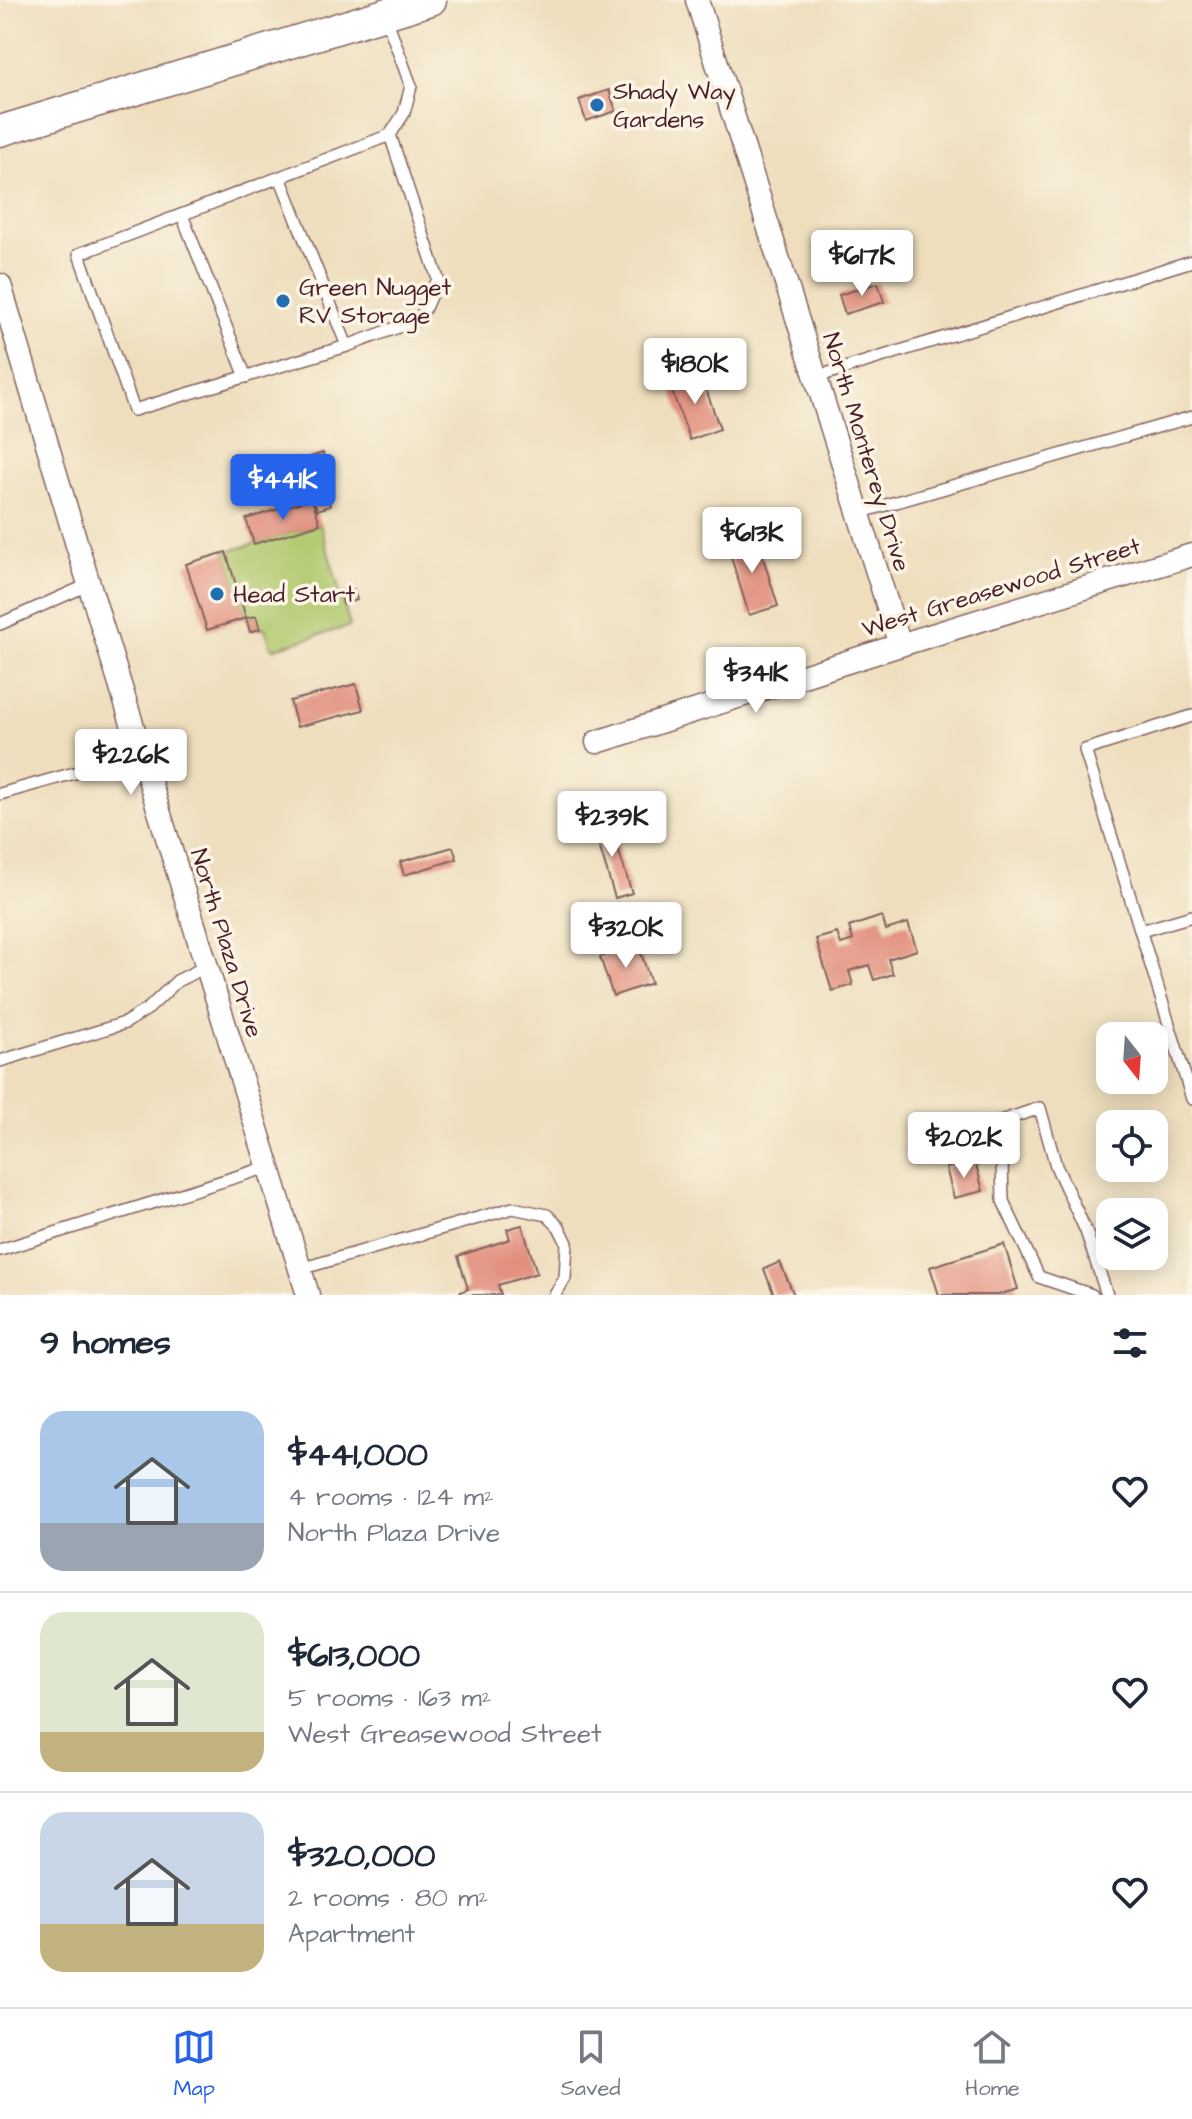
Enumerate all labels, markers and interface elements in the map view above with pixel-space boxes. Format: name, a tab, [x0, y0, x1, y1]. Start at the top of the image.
place label: Shady Way Gardens	[613, 75, 736, 137]
marker: Shady Way Gardens	[588, 96, 606, 114]
pin: $617K	[806, 230, 918, 298]
text: $617K	[829, 238, 895, 274]
place label: Green Nugget RV Storage	[299, 271, 451, 334]
marker: Green Nugget RV Storage	[274, 292, 292, 310]
street label: North Monterey Drive	[813, 329, 919, 576]
pin: $180K	[639, 338, 751, 406]
text: $180K	[662, 346, 728, 382]
pin: $441K	[227, 454, 339, 522]
text: $441K	[249, 462, 317, 498]
pin: $613K	[696, 507, 808, 575]
text: $613K	[720, 515, 784, 551]
street label: West Greasewood Street	[858, 529, 1145, 647]
place label: Head Start	[233, 578, 355, 612]
marker: Head Start	[208, 585, 226, 603]
pin: $341K	[700, 647, 812, 715]
text: $341K	[724, 655, 788, 691]
pin: $226K	[75, 729, 187, 797]
text: $226K	[93, 737, 169, 773]
pin: $239K	[556, 791, 668, 859]
text: $239K	[575, 799, 649, 835]
street label: North Plaza Drive	[181, 845, 271, 1042]
pin: $320K	[570, 902, 682, 970]
text: $320K	[589, 910, 663, 946]
north arrow	[1096, 1022, 1168, 1094]
map controls	[1096, 1022, 1168, 1270]
button: locate	[1096, 1110, 1168, 1182]
pin: $202K	[908, 1112, 1020, 1180]
text: $202K	[926, 1120, 1002, 1156]
button: layers	[1096, 1198, 1168, 1270]
text: 9 homes	[40, 1319, 171, 1367]
icon: filters	[1108, 1321, 1152, 1365]
text: $441,000	[288, 1431, 428, 1479]
icon: home	[104, 1443, 200, 1539]
icon: heart	[1108, 1469, 1152, 1513]
text: 4 rooms · 124 m²	[288, 1479, 494, 1515]
text: North Plaza Drive	[288, 1515, 500, 1551]
text: $613,000	[288, 1632, 420, 1680]
icon: home	[104, 1644, 200, 1740]
icon: heart	[1108, 1670, 1152, 1714]
text: 5 rooms · 163 m²	[288, 1680, 491, 1716]
text: West Greasewood Street	[288, 1716, 601, 1752]
text: $320,000	[288, 1832, 436, 1880]
icon: home	[104, 1844, 200, 1940]
icon: heart	[1108, 1870, 1152, 1914]
text: 2 rooms · 80 m²	[288, 1880, 488, 1916]
text: Apartment	[288, 1916, 415, 1952]
tab: Map	[172, 2025, 216, 2104]
tab: Saved	[561, 2025, 621, 2104]
tab: Home	[965, 2025, 1020, 2104]

